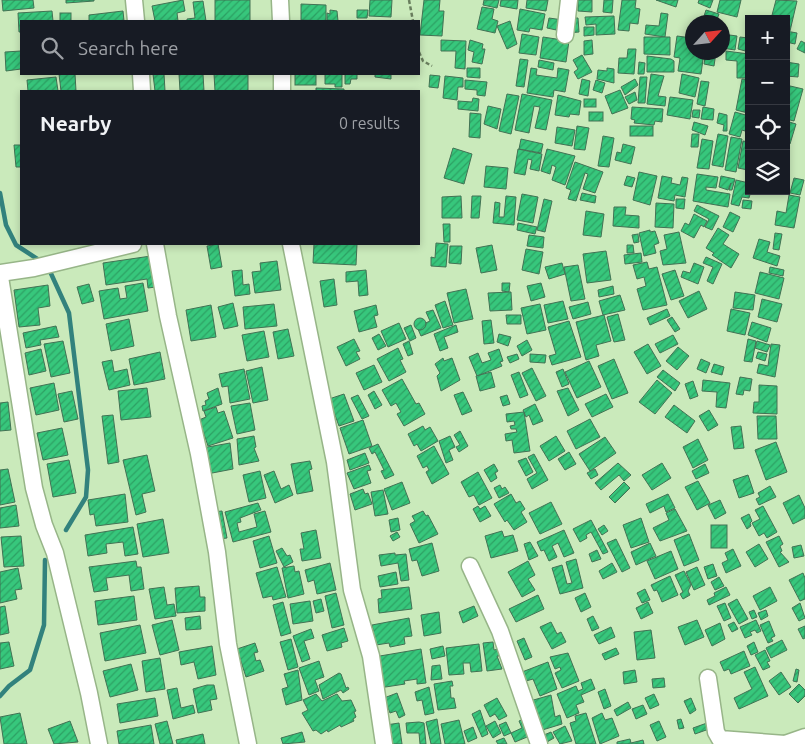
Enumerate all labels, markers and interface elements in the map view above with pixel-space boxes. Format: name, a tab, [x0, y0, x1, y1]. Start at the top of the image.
north arrow	[685, 15, 730, 60]
map controls	[745, 15, 790, 195]
button: +	[745, 15, 790, 60]
search box	[20, 20, 420, 75]
icon: search	[38, 34, 66, 62]
text: Search here	[78, 37, 178, 59]
button: −	[745, 60, 790, 105]
button: locate	[745, 105, 790, 150]
text: Nearby	[40, 111, 111, 135]
text: 0 results	[339, 114, 400, 132]
button: layers	[745, 150, 790, 195]

